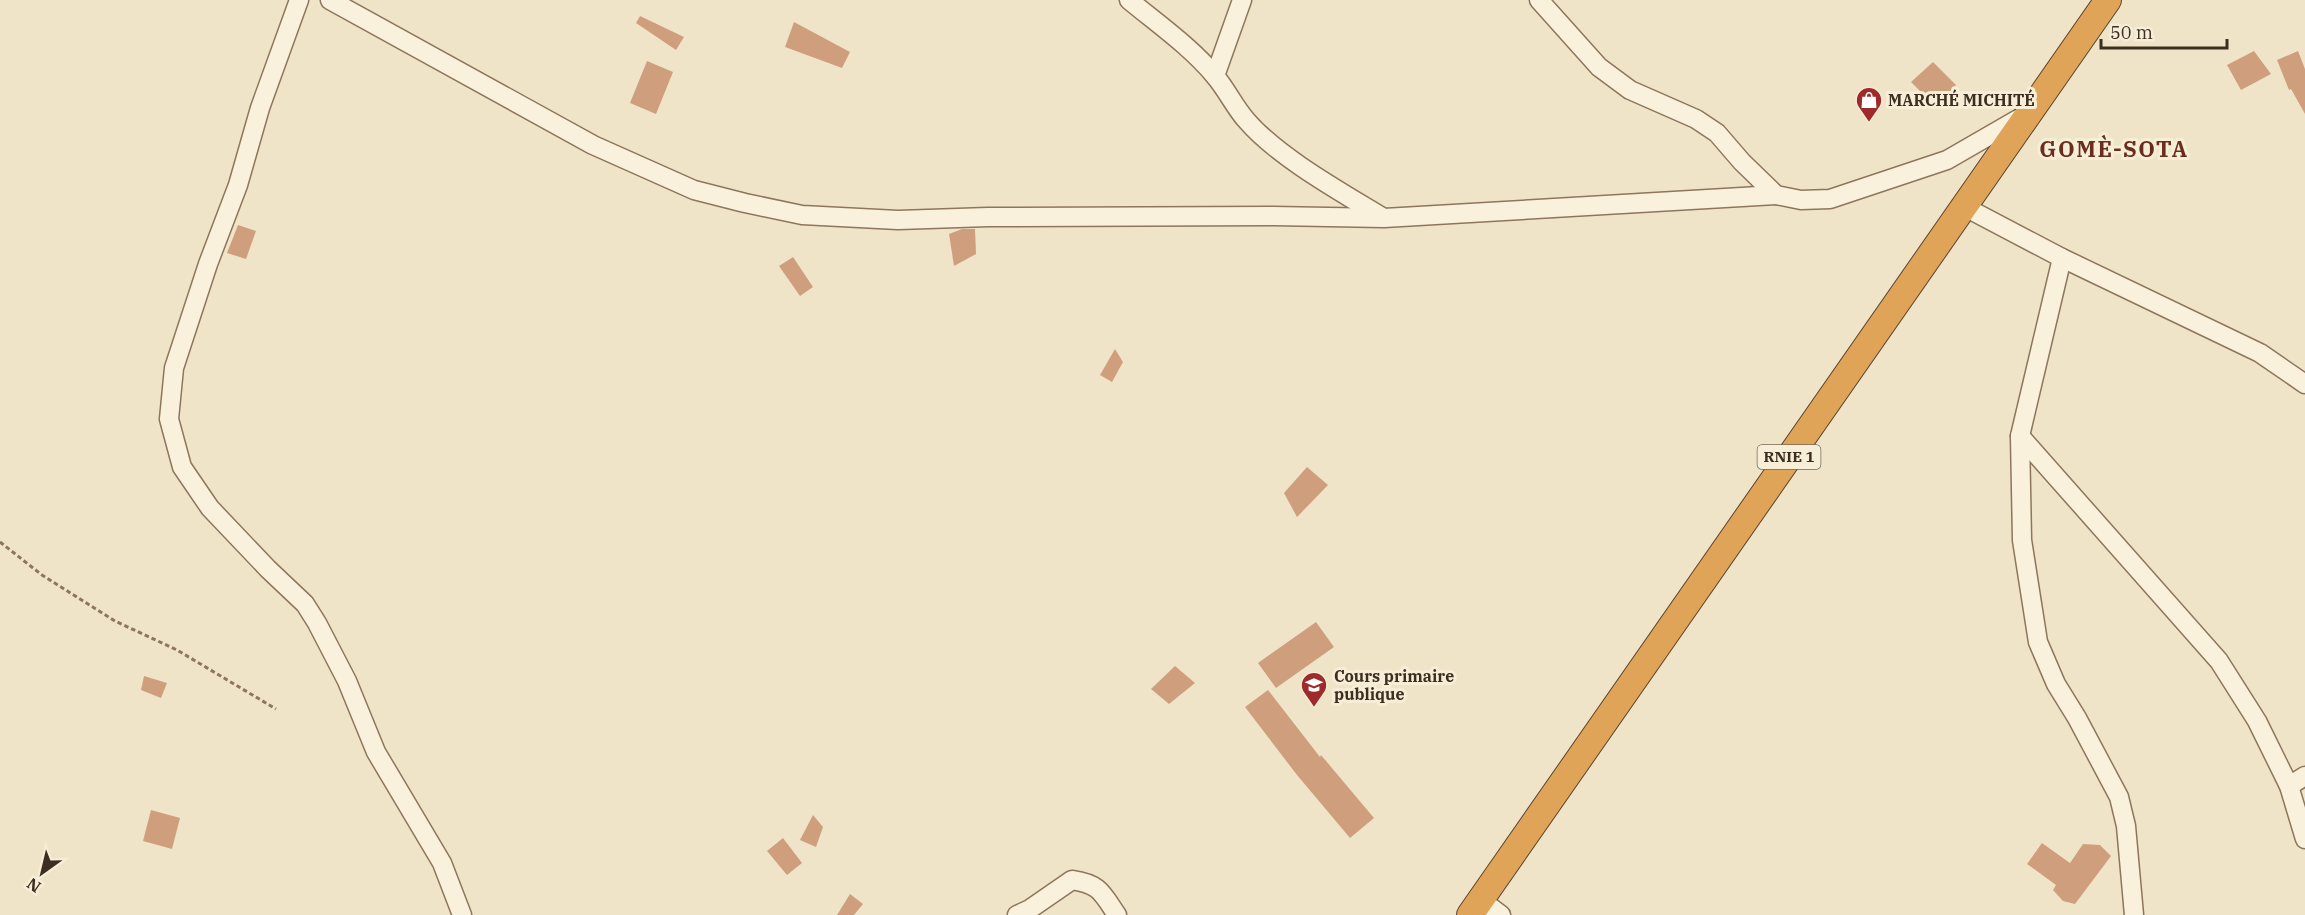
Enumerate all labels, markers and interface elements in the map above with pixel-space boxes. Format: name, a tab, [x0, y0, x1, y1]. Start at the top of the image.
scale bar	[2101, 12, 2227, 50]
text: 50 m	[2110, 21, 2153, 44]
shop icon: MARCHÉ MICHITÉ	[1854, 85, 1884, 123]
place label: MARCHÉ MICHITÉ	[1888, 89, 2035, 110]
district label: GOMÈ-SOTA	[2039, 134, 2189, 163]
road number: RNIE 1	[1758, 445, 1820, 469]
place label: Cours primaire publique	[1334, 666, 1454, 704]
school or university icon: Cours primaire publique	[1299, 670, 1329, 708]
north arrow	[12, 843, 72, 903]
text: N	[23, 874, 44, 897]

